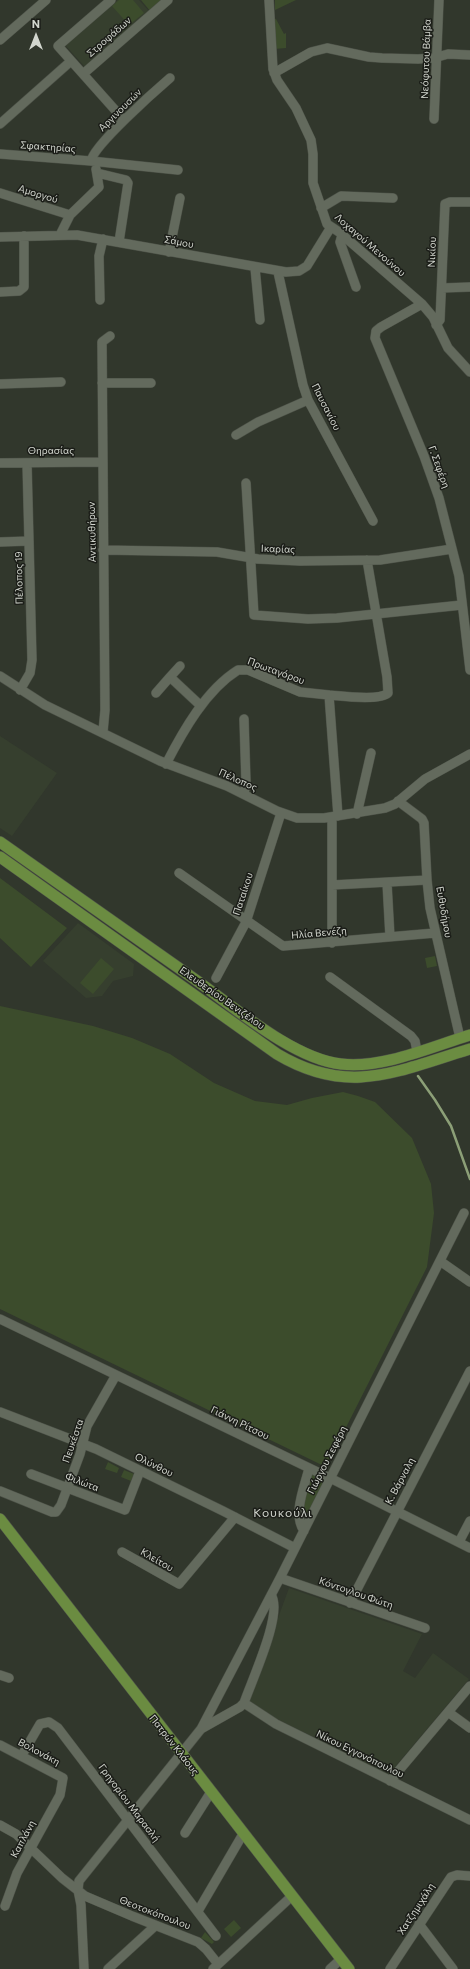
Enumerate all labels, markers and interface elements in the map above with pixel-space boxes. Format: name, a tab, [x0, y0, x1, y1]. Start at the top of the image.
street label: Στροφάδων	[84, 15, 134, 59]
north arrow	[16, 16, 56, 56]
text: N	[32, 17, 40, 30]
street label: Νεόφυτου Βάμβα	[419, 19, 433, 99]
street label: Αργινουσών	[96, 86, 144, 134]
street label: Σφακτηρίας	[20, 139, 76, 155]
street label: Αμοργού	[17, 182, 59, 206]
street label: Λοχαγού Μενούνου	[332, 211, 408, 279]
street label: Σάμου	[163, 233, 195, 251]
street label: Νικίου	[425, 236, 439, 268]
street label: Παυσανίου	[309, 381, 343, 433]
street label: Γ. Σεφέρη	[426, 444, 452, 490]
street label: Θηρασίας	[28, 445, 74, 457]
street label: Αντικυθήρων	[85, 502, 99, 562]
street label: Ικαρίας	[261, 542, 295, 556]
street label: Πέλοπος 19	[13, 551, 25, 605]
street label: Πρωταγόρου	[246, 655, 306, 687]
street label: Πέλοπος	[217, 766, 259, 794]
street label: Παταίκου	[230, 871, 256, 917]
street label: Ευθυδήμου	[434, 885, 454, 939]
street label: Ηλία Βενέζη	[291, 925, 347, 941]
street label: Ελευθερίου Βενιζέλου	[177, 964, 267, 1032]
street label: Γιάννη Ρίτσου	[209, 1404, 271, 1442]
street label: Πευκέστα	[60, 1418, 86, 1464]
street label: Γιώργου Σεφέρη	[305, 1424, 349, 1496]
street label: Ολύνθου	[133, 1451, 175, 1479]
street label: Κ. Βάρναλη	[383, 1455, 417, 1507]
street label: Φιλώτα	[63, 1470, 101, 1494]
district label: Κουκούλι	[253, 1506, 313, 1520]
street label: Κλείτου	[138, 1546, 176, 1574]
street label: Κόντογλου Φώτη	[317, 1575, 395, 1611]
street label: Πατρών Κλάους	[147, 1712, 201, 1778]
street label: Νίκου Εγγονόπουλου	[314, 1728, 406, 1780]
street label: Βολονάκη	[16, 1736, 62, 1768]
street label: Γρηγορίου Μαρασλή	[96, 1762, 162, 1844]
street label: Καπλάνη	[8, 1818, 38, 1860]
street label: Χατζημιχάλη	[395, 1881, 437, 1937]
street label: Θεοτοκόπουλου	[118, 1894, 192, 1932]

